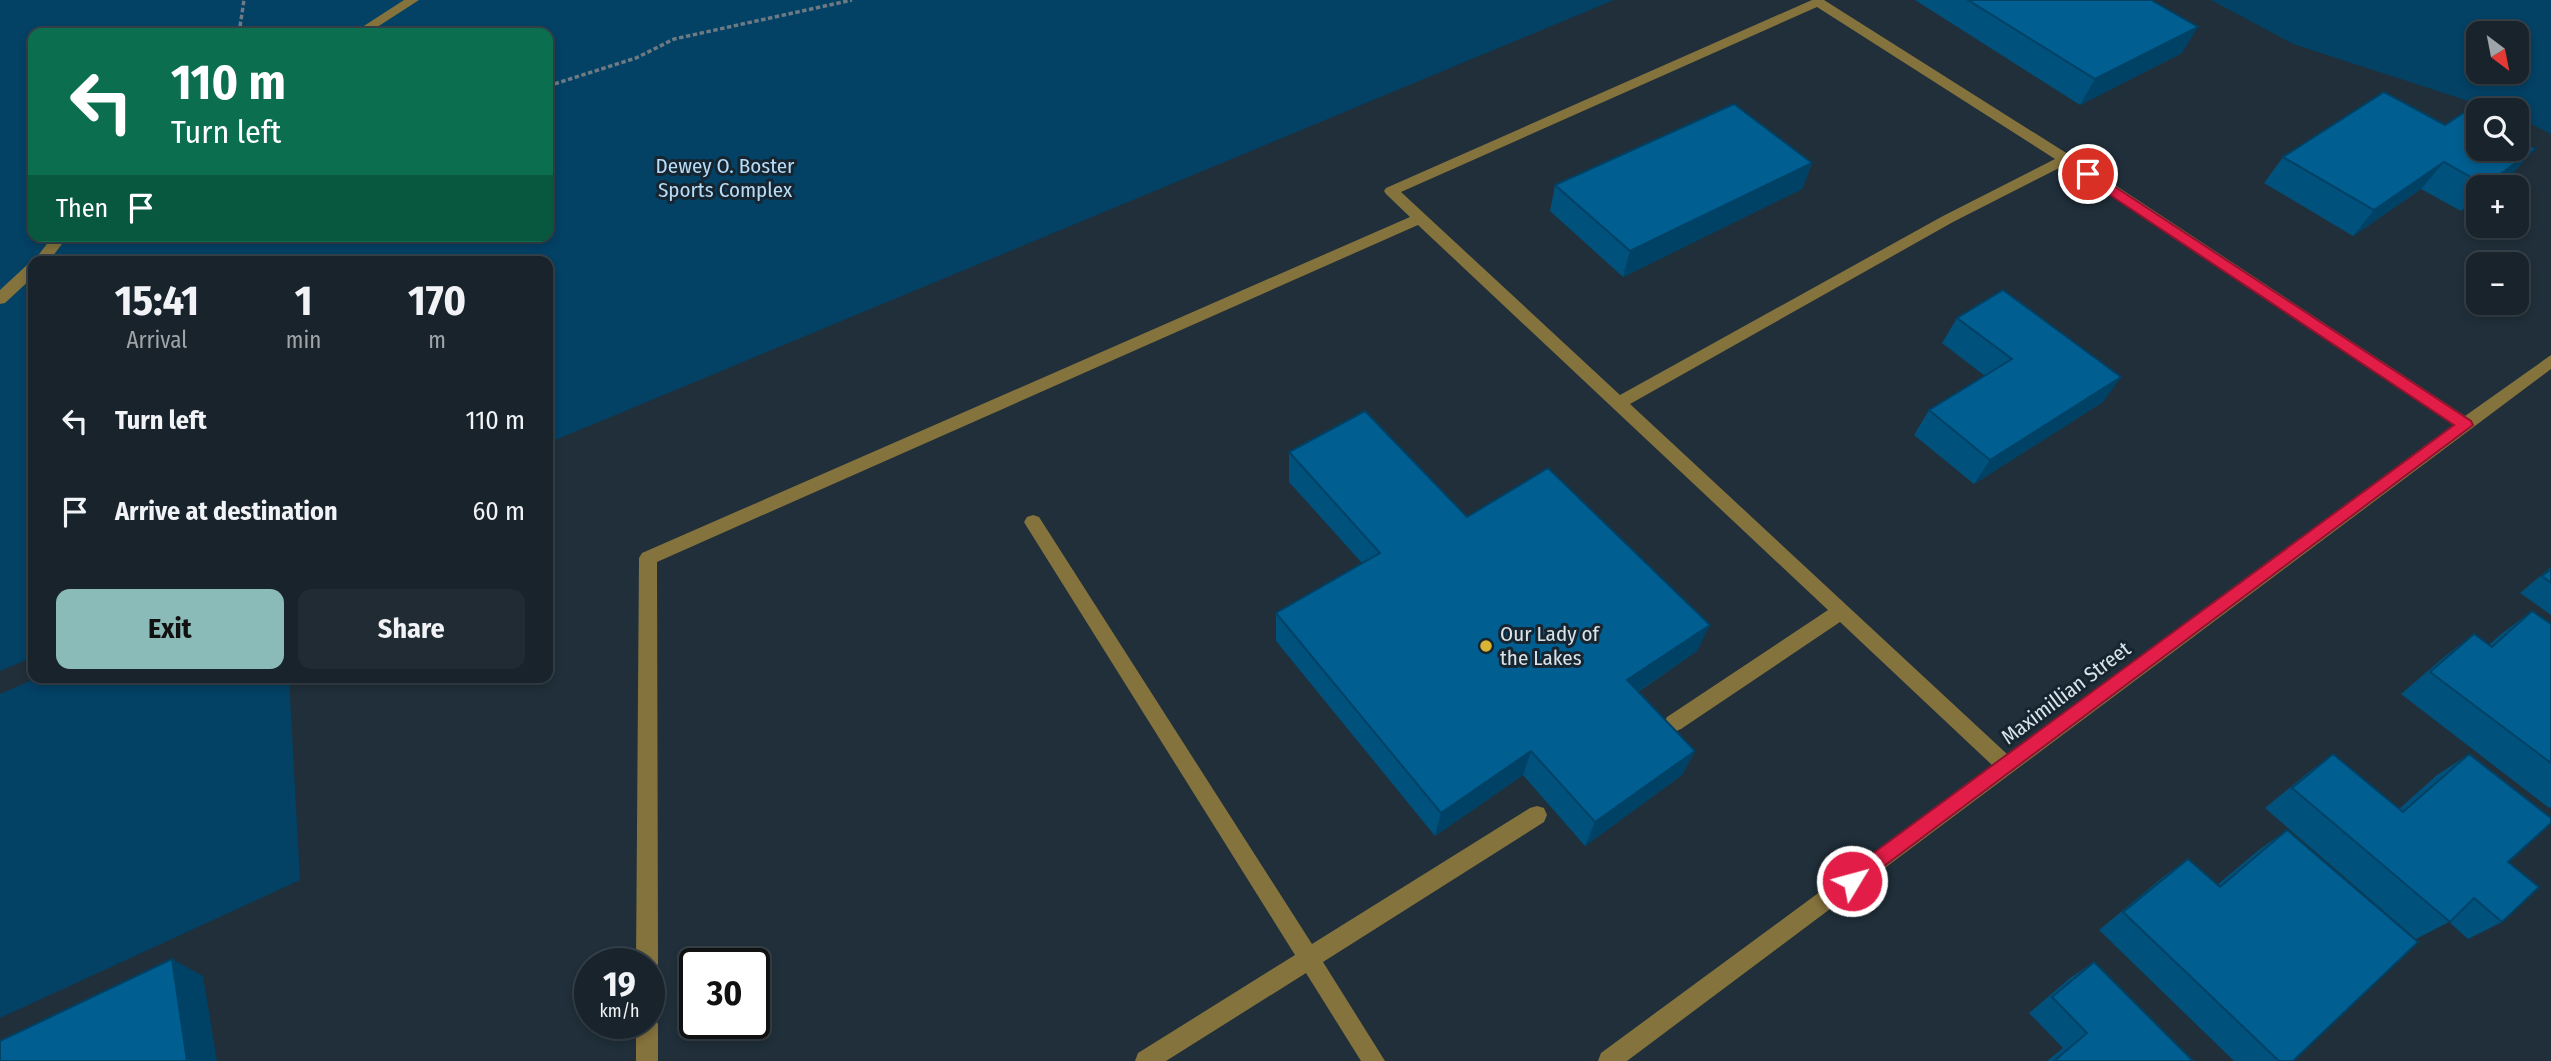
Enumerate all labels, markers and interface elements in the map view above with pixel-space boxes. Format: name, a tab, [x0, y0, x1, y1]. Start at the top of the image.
north arrow	[2466, 21, 2529, 84]
map controls	[2466, 21, 2529, 315]
text: 110 m	[171, 53, 286, 112]
icon: left	[56, 56, 147, 147]
button: search	[2466, 98, 2529, 161]
text: Turn left	[171, 113, 281, 151]
pin	[2058, 144, 2118, 204]
park label: Dewey O. Boster Sports Complex	[656, 153, 795, 203]
icon: arrive	[2069, 155, 2107, 193]
button: +	[2466, 175, 2529, 238]
icon: arrive	[122, 189, 160, 227]
text: Then	[56, 193, 108, 224]
button: −	[2466, 252, 2529, 315]
text: 15:41	[115, 276, 199, 326]
text: 1	[295, 276, 312, 326]
text: 170	[408, 276, 466, 326]
text: Arrival	[126, 326, 187, 354]
text: min	[286, 326, 321, 354]
text: m	[428, 326, 446, 354]
icon: left	[56, 402, 94, 440]
text: Turn left	[115, 405, 207, 436]
text: 110 m	[465, 405, 525, 436]
icon: arrive	[56, 493, 94, 531]
text: Arrive at destination	[115, 496, 338, 527]
text: 60 m	[472, 496, 525, 527]
button: Exit	[56, 589, 284, 669]
button: Share	[298, 589, 525, 669]
place label: Our Lady of the Lakes	[1500, 621, 1600, 671]
street label: Maximillian Street	[1996, 636, 2136, 750]
marker: Our Lady of the Lakes	[1478, 638, 1494, 654]
position arrow	[1815, 844, 1889, 918]
speed limit sign: 30	[679, 948, 770, 1039]
text: 19	[603, 963, 636, 1005]
text: km/h	[599, 1000, 640, 1022]

